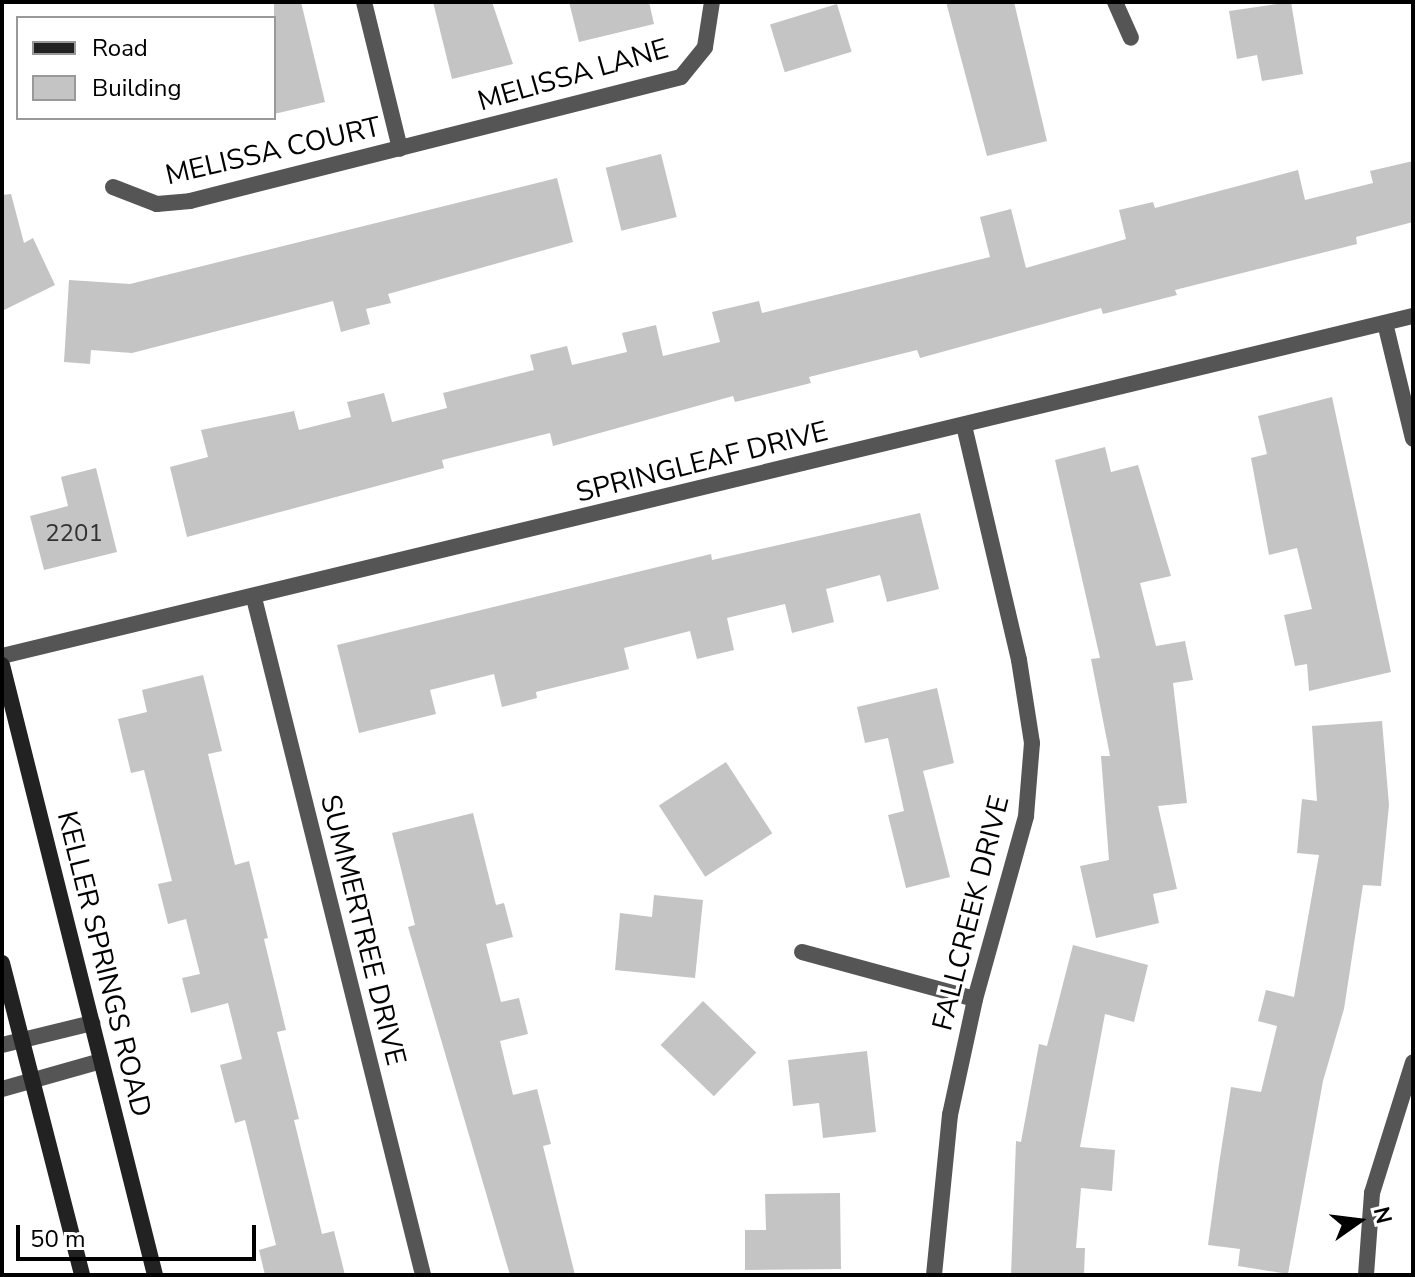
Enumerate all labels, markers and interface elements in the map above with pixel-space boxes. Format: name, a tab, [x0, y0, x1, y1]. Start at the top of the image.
legend	[16, 16, 276, 120]
text: Road	[92, 32, 148, 64]
street label: MELISSA LANE	[474, 32, 672, 118]
text: Building	[92, 72, 182, 104]
street label: MELISSA COURT	[162, 110, 384, 192]
street label: SPRINGLEAF DRIVE	[573, 414, 831, 510]
house number: 2201	[45, 520, 103, 548]
street label: SUMMERTREE DRIVE	[313, 791, 413, 1069]
street label: FALLCREEK DRIVE	[926, 792, 1016, 1034]
street label: KELLER SPRINGS ROAD	[50, 808, 158, 1120]
north arrow	[1319, 1181, 1399, 1261]
text: N	[1366, 1204, 1399, 1227]
scale bar	[20, 1209, 260, 1259]
text: 50 m	[30, 1223, 86, 1255]

